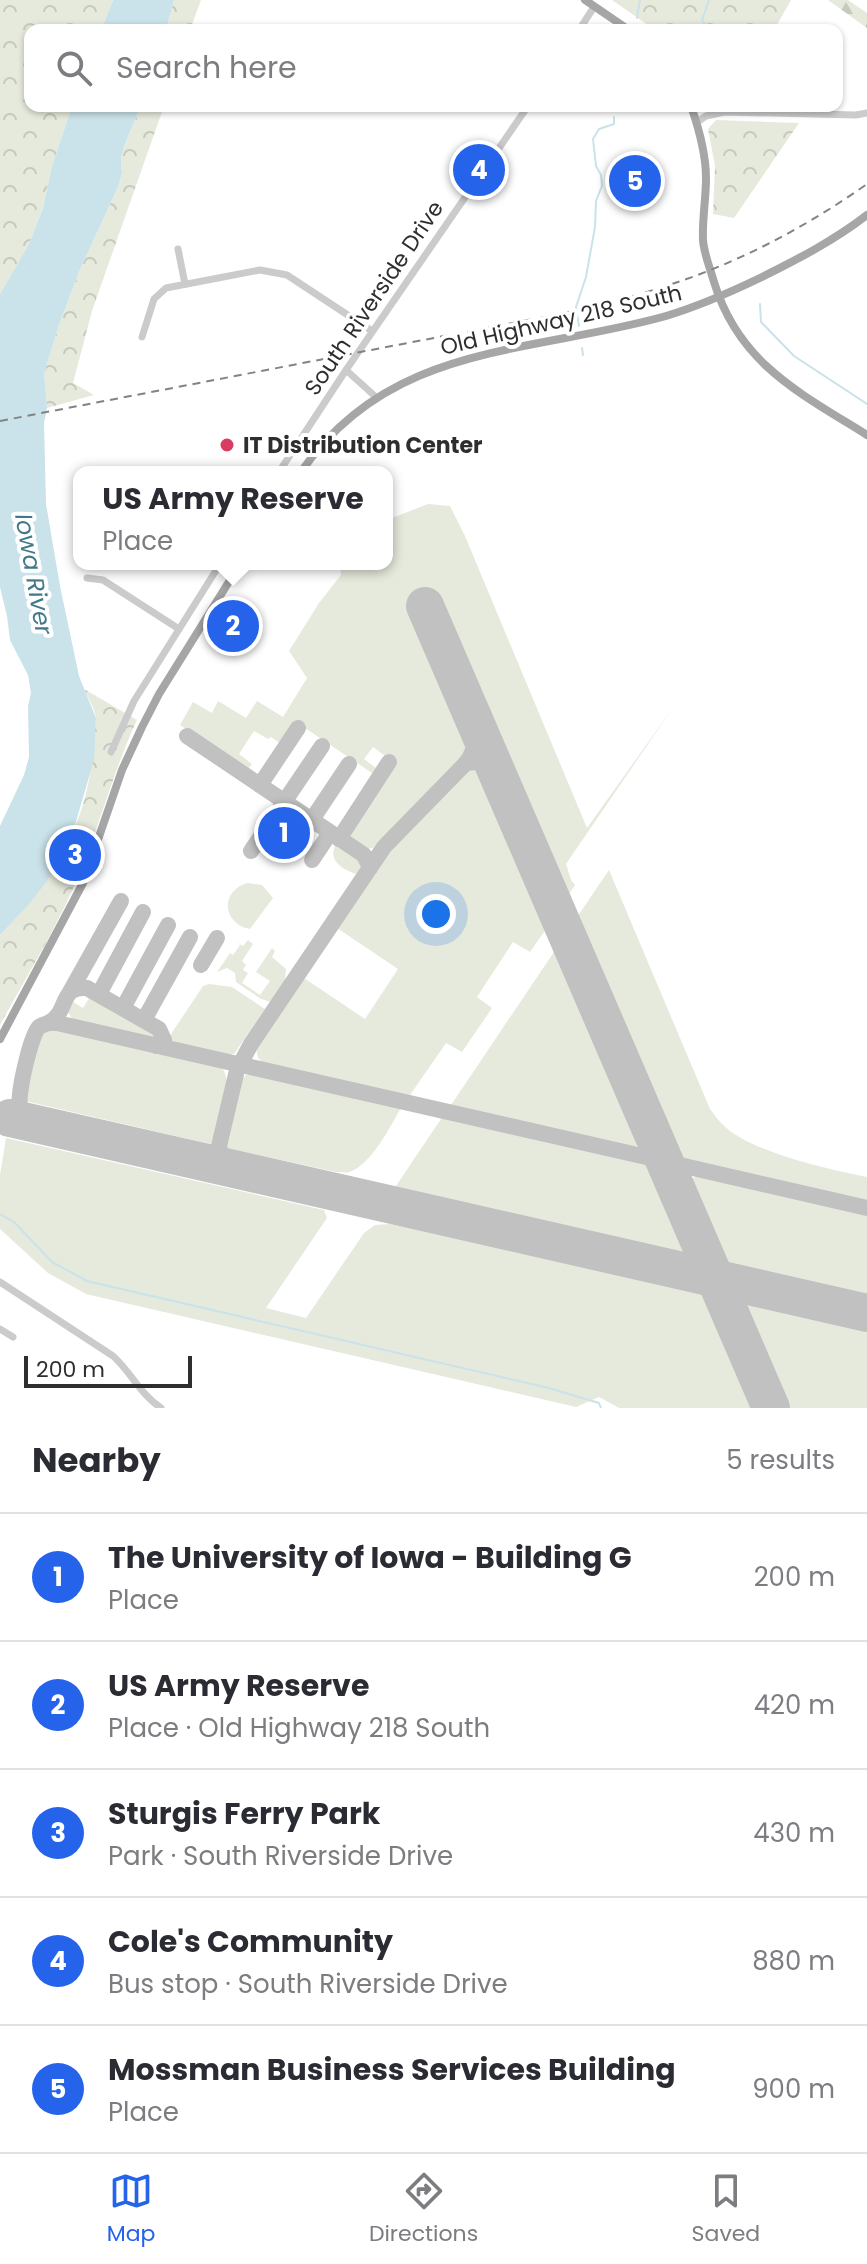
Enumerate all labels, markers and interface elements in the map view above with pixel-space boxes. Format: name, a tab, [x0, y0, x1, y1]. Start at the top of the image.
search box	[24, 24, 843, 112]
icon: search	[52, 46, 96, 90]
text: Search here	[116, 46, 297, 89]
pin: 4	[453, 140, 505, 200]
pin: 5	[609, 151, 661, 211]
street label: South Riverside Drive	[297, 195, 451, 401]
street label: Old Highway 218 South	[437, 277, 685, 363]
place label: IT Distribution Center	[243, 430, 483, 461]
marker: IT Distribution Center	[218, 436, 236, 454]
popup	[73, 466, 393, 570]
text: US Army Reserve	[102, 477, 364, 520]
water label: Iowa River	[7, 511, 61, 638]
text: Place	[102, 523, 173, 559]
pin: 2	[207, 596, 259, 656]
pin: 1	[258, 803, 310, 863]
pin: 3	[49, 825, 101, 885]
your location	[416, 894, 456, 934]
scale bar	[24, 1352, 192, 1388]
text: 200 m	[36, 1354, 105, 1385]
text: Nearby	[32, 1436, 161, 1484]
text: 5 results	[726, 1442, 835, 1478]
text: The University of Iowa - Building G	[108, 1536, 632, 1579]
text: 1	[53, 1559, 63, 1595]
text: 200 m	[754, 1559, 835, 1595]
text: Place	[108, 1582, 179, 1618]
text: US Army Reserve	[108, 1664, 369, 1707]
text: 2	[51, 1687, 65, 1723]
text: 420 m	[754, 1687, 835, 1723]
text: Place · Old Highway 218 South	[108, 1710, 490, 1746]
text: Sturgis Ferry Park	[108, 1792, 380, 1835]
text: 3	[50, 1815, 66, 1851]
text: 430 m	[753, 1815, 835, 1851]
text: Park · South Riverside Drive	[108, 1838, 453, 1874]
text: Cole's Community	[108, 1920, 393, 1963]
text: 4	[49, 1943, 67, 1979]
text: 880 m	[752, 1943, 835, 1979]
text: Bus stop · South Riverside Drive	[108, 1966, 508, 2002]
text: Mossman Business Services Building	[108, 2048, 676, 2091]
text: 5	[50, 2071, 66, 2107]
text: 900 m	[752, 2071, 835, 2107]
text: Place	[108, 2094, 179, 2130]
tab: Map	[107, 2169, 155, 2250]
tab: Directions	[369, 2169, 478, 2250]
tab: Saved	[692, 2169, 760, 2250]

